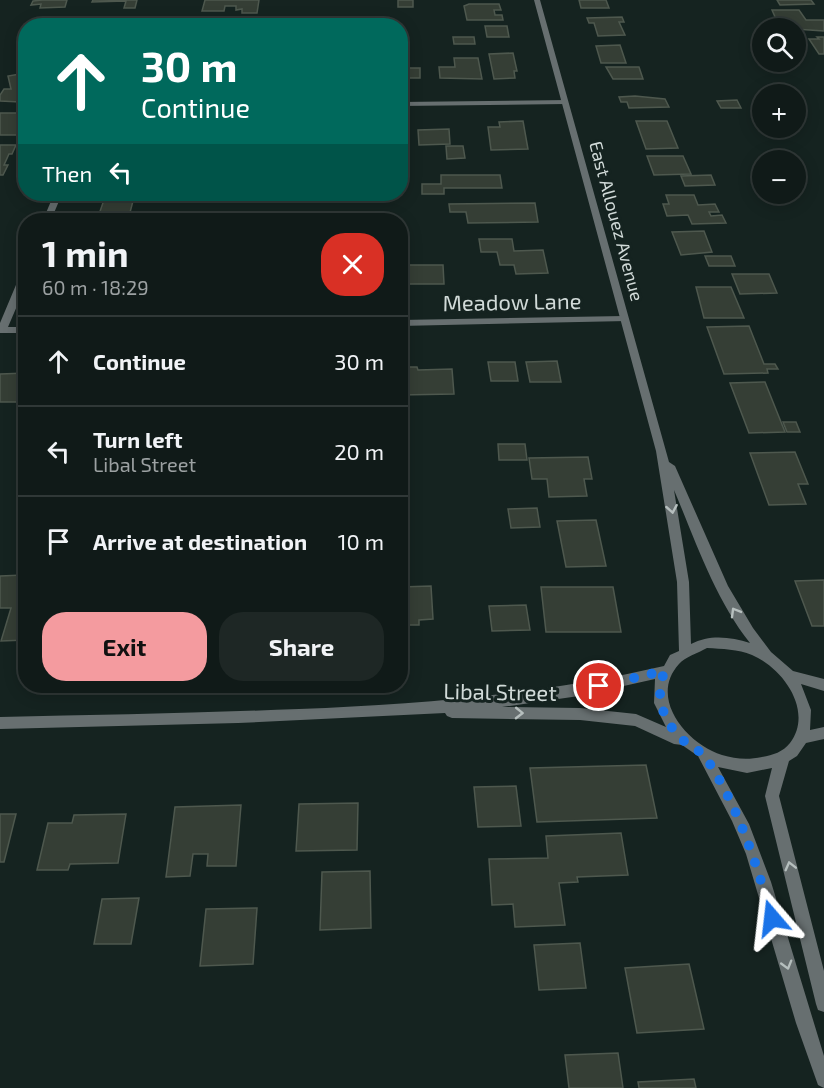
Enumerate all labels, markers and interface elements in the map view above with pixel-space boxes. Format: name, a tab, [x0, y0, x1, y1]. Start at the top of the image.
map controls	[752, 18, 806, 204]
button: search	[752, 18, 806, 72]
text: 30 m	[141, 40, 237, 90]
icon: ahead	[42, 42, 120, 120]
button: +	[752, 84, 806, 138]
text: Continue	[141, 91, 250, 123]
street label: East Allouez Avenue	[585, 139, 649, 303]
button: −	[752, 150, 806, 204]
icon: left	[104, 156, 137, 189]
text: Then	[42, 160, 92, 186]
text: 1 min	[42, 231, 129, 274]
button: close	[321, 233, 384, 296]
text: 60 m · 18:29	[42, 275, 149, 299]
street label: Meadow Lane	[442, 287, 582, 315]
icon: ahead	[42, 345, 75, 378]
text: Continue	[93, 348, 186, 374]
text: 30 m	[334, 348, 384, 374]
text: Turn left	[93, 426, 182, 452]
icon: left	[42, 435, 75, 468]
text: 20 m	[334, 438, 384, 464]
text: Libal Street	[93, 452, 196, 476]
one-way arrow	[665, 504, 678, 514]
icon: arrive	[42, 525, 75, 558]
text: Arrive at destination	[93, 528, 307, 554]
text: 10 m	[338, 528, 384, 554]
one-way arrow	[730, 608, 742, 618]
button: Exit	[42, 612, 207, 681]
button: Share	[219, 612, 384, 681]
pin	[573, 660, 624, 711]
icon: arrive	[582, 669, 615, 702]
street label: Libal Street	[443, 677, 557, 705]
one-way arrow	[514, 707, 523, 719]
one-way arrow	[784, 861, 797, 871]
position arrow	[740, 886, 804, 950]
one-way arrow	[780, 959, 792, 970]

